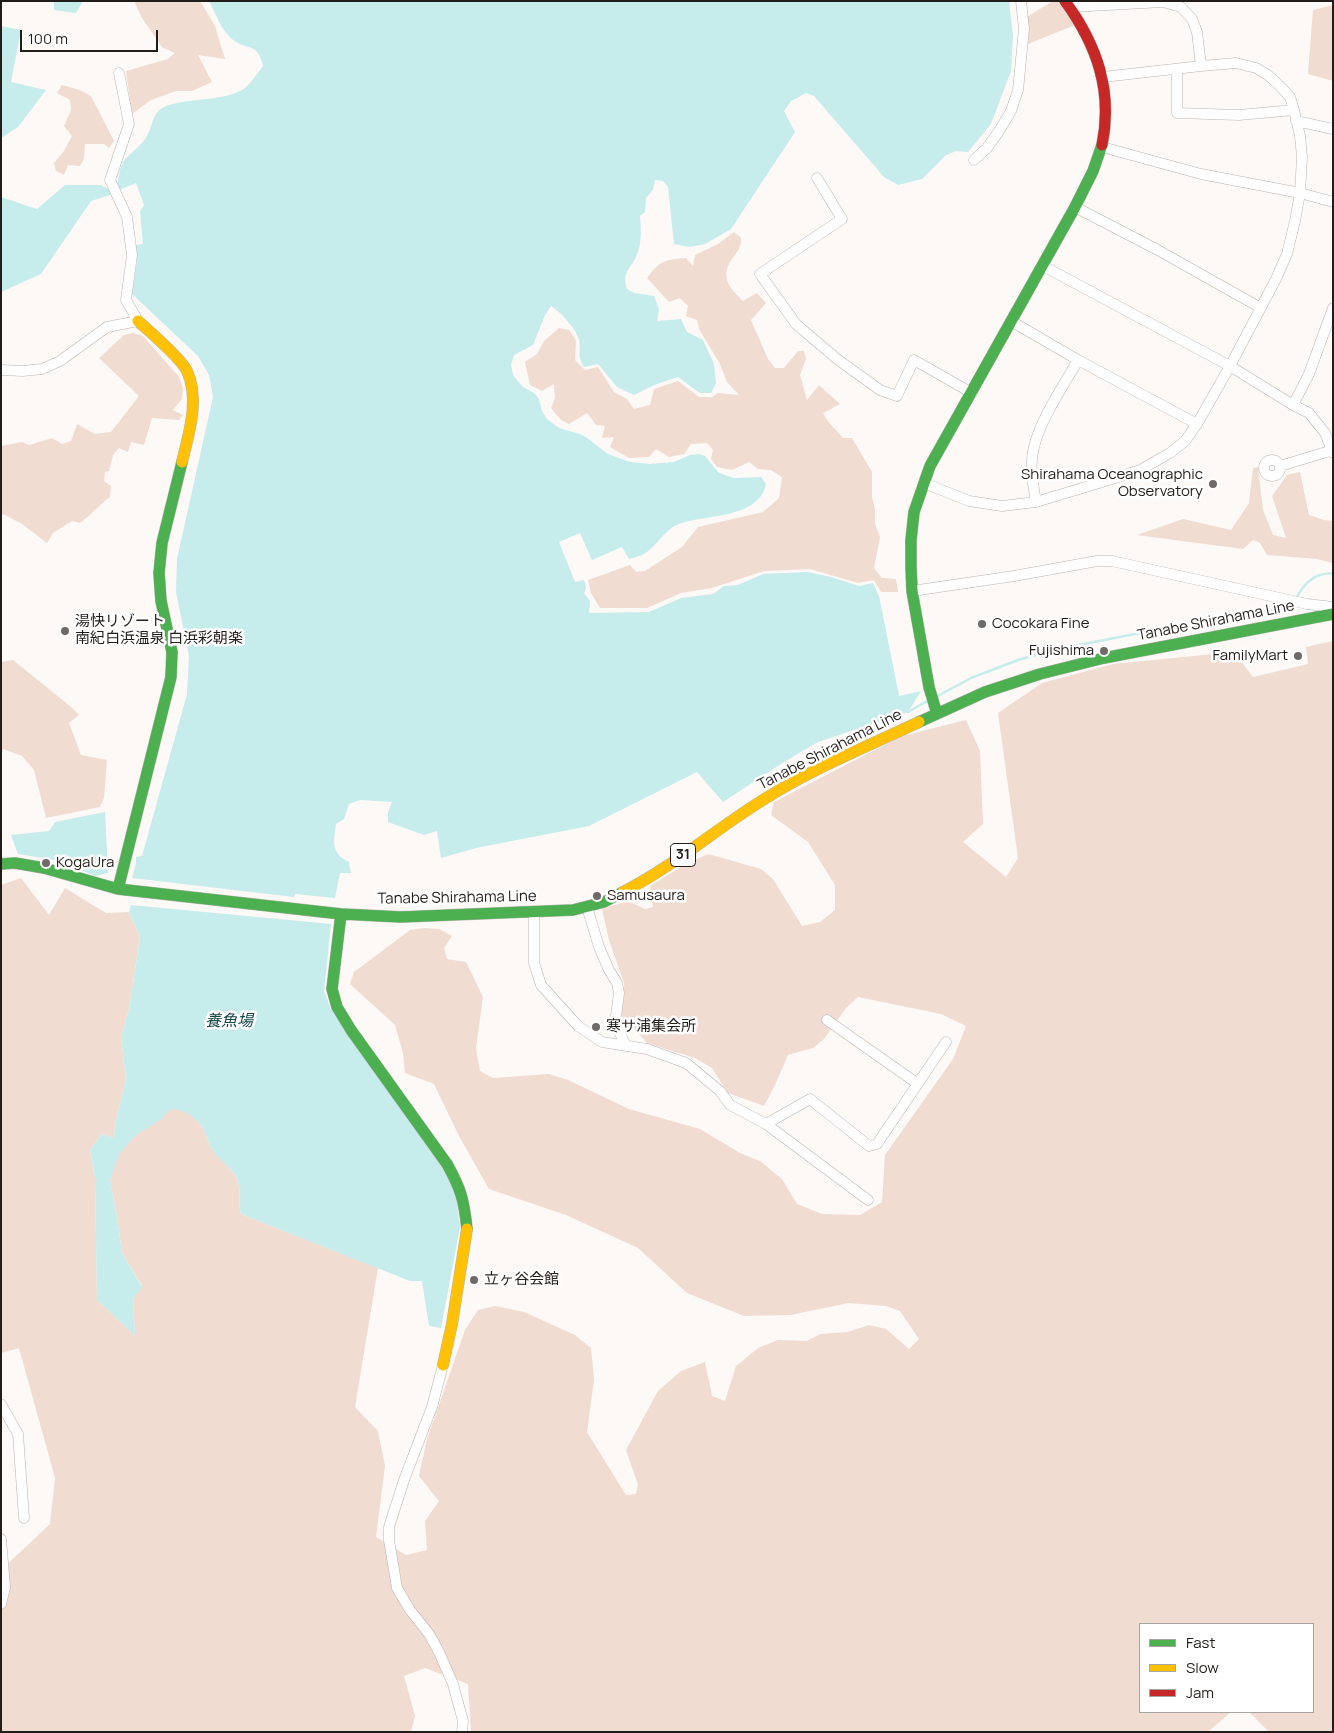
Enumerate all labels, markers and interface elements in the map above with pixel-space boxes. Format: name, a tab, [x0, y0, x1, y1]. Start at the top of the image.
scale bar	[22, 20, 160, 52]
text: 100 m	[28, 28, 68, 49]
place label: Shirahama Oceanographic Observatory	[1021, 466, 1203, 501]
marker: Shirahama Oceanographic Observatory	[1207, 478, 1219, 490]
street label: Tanabe Shirahama Line	[1136, 597, 1296, 645]
place label: 湯快リゾート 南紀白浜温泉 白浜彩朝楽	[75, 613, 243, 648]
place label: Cocokara Fine	[992, 615, 1089, 633]
marker: Cocokara Fine	[976, 618, 988, 630]
marker: 湯快リゾート 南紀白浜温泉 白浜彩朝楽	[59, 625, 71, 637]
place label: Fujishima	[1029, 642, 1094, 660]
marker: Fujishima	[1098, 645, 1110, 657]
place label: FamilyMart	[1212, 647, 1288, 665]
marker: FamilyMart	[1292, 650, 1304, 662]
street label: Tanabe Shirahama Line	[755, 706, 905, 794]
road number: 31	[670, 844, 696, 866]
place label: KogaUra	[56, 854, 114, 872]
marker: KogaUra	[40, 857, 52, 869]
place label: Samusaura	[607, 887, 685, 905]
street label: Tanabe Shirahama Line	[377, 888, 537, 908]
marker: Samusaura	[591, 890, 603, 902]
water label: 養魚場	[205, 1012, 253, 1032]
place label: 寒サ浦集会所	[606, 1018, 696, 1036]
marker: 寒サ浦集会所	[590, 1021, 602, 1033]
place label: 立ヶ谷会館	[484, 1271, 559, 1289]
marker: 立ヶ谷会館	[468, 1274, 480, 1286]
legend	[1139, 1623, 1314, 1713]
text: Fast	[1186, 1632, 1215, 1653]
text: Slow	[1186, 1657, 1219, 1678]
text: Jam	[1186, 1682, 1214, 1703]

